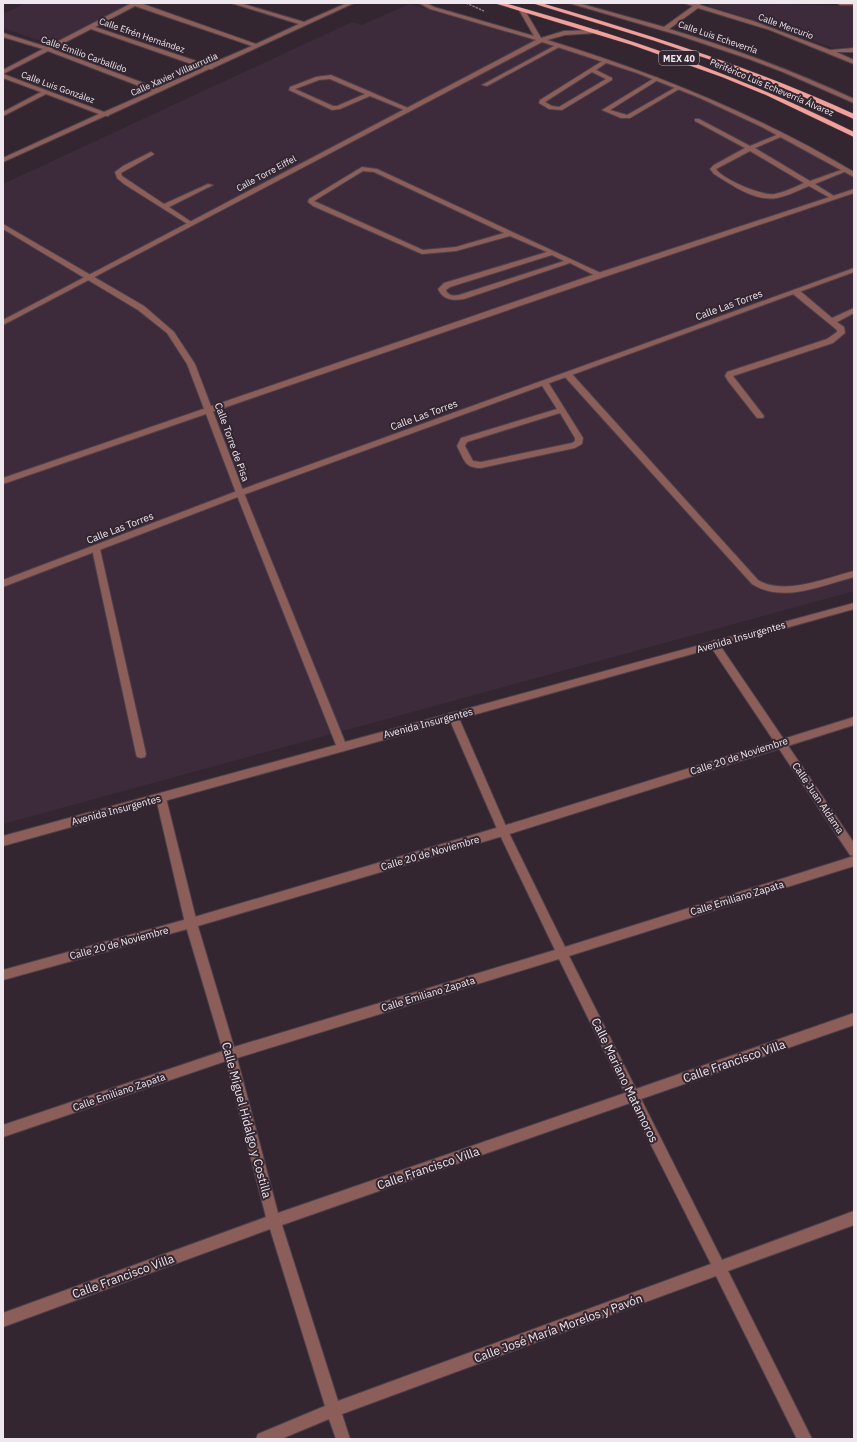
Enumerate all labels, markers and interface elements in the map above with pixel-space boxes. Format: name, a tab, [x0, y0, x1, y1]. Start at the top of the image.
street label: Calle Mercurio	[757, 11, 815, 41]
street label: Calle Efrén Hernández	[98, 15, 186, 55]
street label: Calle Luis Echeverría	[677, 18, 759, 56]
street label: Calle Emilio Carballido	[40, 33, 128, 75]
street label: Calle Xavier Villaurrutia	[129, 50, 219, 98]
road number: MEX 40	[659, 51, 699, 65]
street label: Periférico Luis Echeverría Álvarez	[708, 55, 836, 118]
street label: Calle Luis González	[20, 69, 96, 105]
street label: Calle Torre Eiffel	[234, 152, 298, 193]
street label: Calle Las Torres	[694, 287, 765, 323]
street label: Calle Las Torres	[389, 397, 460, 433]
street label: Calle Torre de Pisa	[212, 401, 253, 484]
street label: Calle Las Torres	[85, 509, 155, 547]
street label: Avenida Insurgentes	[695, 618, 787, 656]
street label: Avenida Insurgentes	[382, 705, 474, 741]
street label: Calle 20 de Noviembre	[689, 734, 790, 778]
street label: Calle Juan Aldama	[789, 760, 847, 837]
street label: Avenida Insurgentes	[70, 792, 162, 828]
street label: Calle 20 de Noviembre	[379, 833, 481, 873]
street label: Calle Emiliano Zapata	[689, 877, 786, 918]
street label: Calle 20 de Noviembre	[68, 923, 170, 962]
street label: Calle Emiliano Zapata	[380, 973, 477, 1014]
street label: Calle Mariano Matamoros	[588, 1015, 662, 1145]
street label: Calle Francisco Villa	[681, 1036, 788, 1086]
street label: Calle Miguel Hidalgo y Costilla	[219, 1040, 275, 1200]
street label: Calle Emiliano Zapata	[71, 1070, 168, 1114]
street label: Calle Francisco Villa	[375, 1143, 482, 1193]
street label: Calle Francisco Villa	[70, 1250, 177, 1301]
street label: Calle José María Morelos y Pavón	[472, 1290, 644, 1366]

